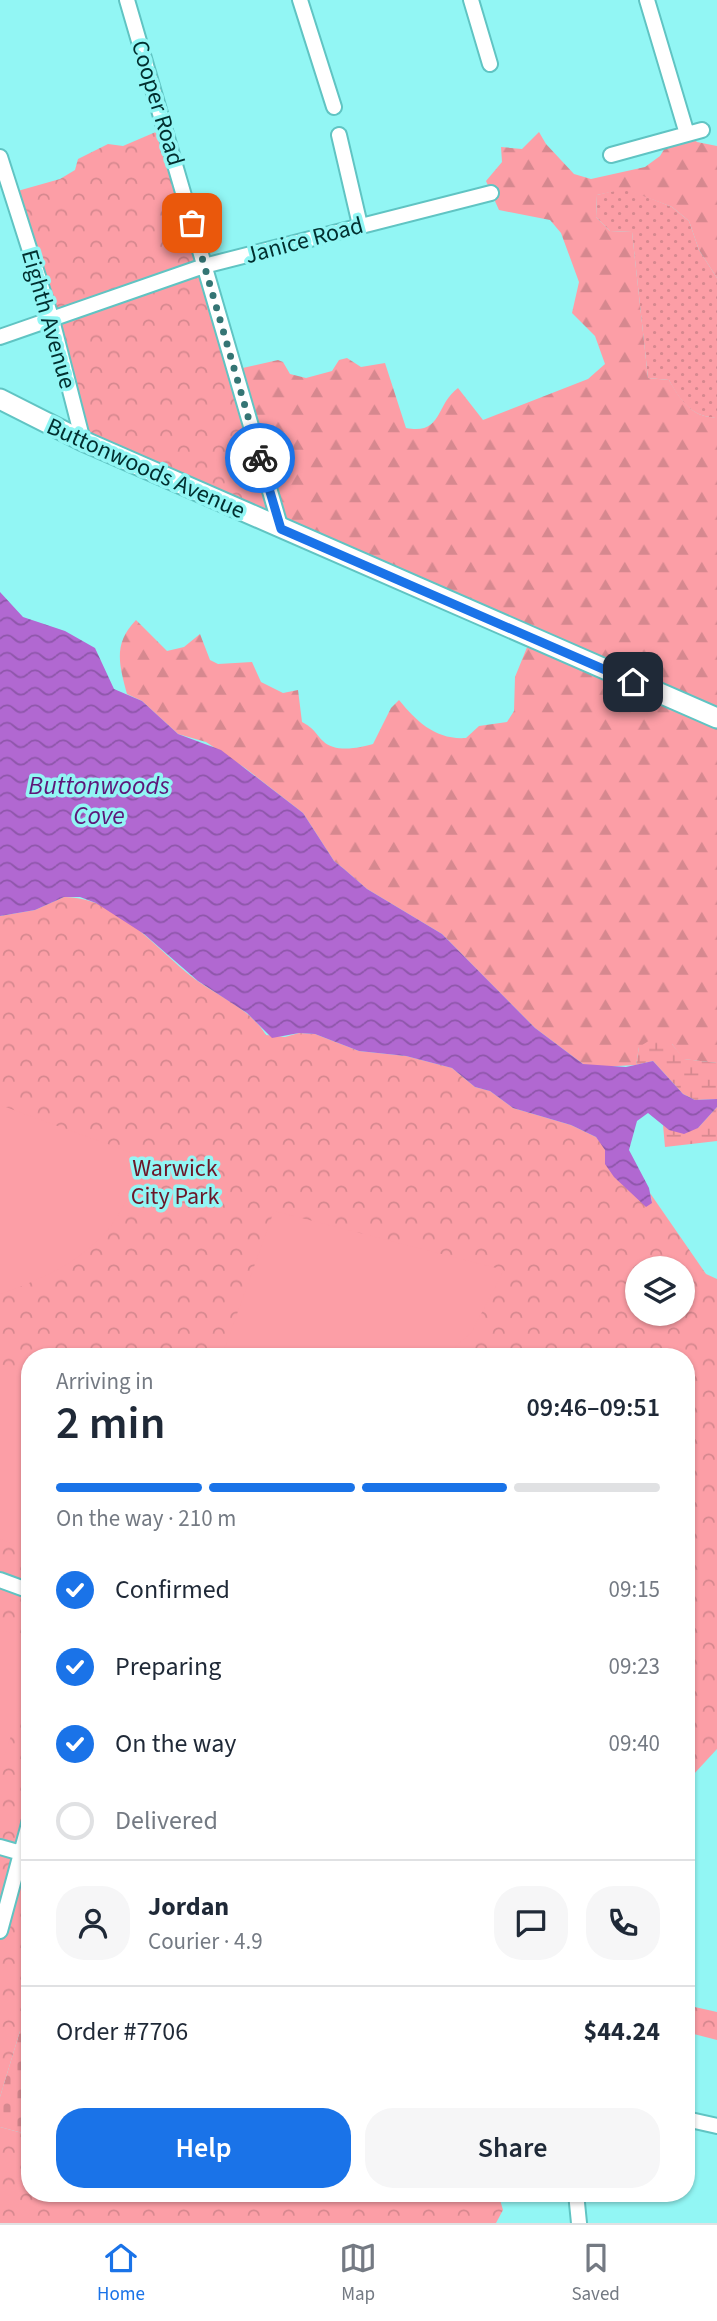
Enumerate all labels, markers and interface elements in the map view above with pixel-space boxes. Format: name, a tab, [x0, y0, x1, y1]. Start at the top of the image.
street label: Cooper Road	[122, 36, 193, 170]
pin	[162, 193, 222, 253]
icon: bag	[173, 204, 211, 242]
street label: Janice Road	[241, 208, 367, 273]
street label: Eighth Avenue	[12, 245, 85, 393]
street label: Buttonwoods Avenue	[41, 409, 251, 528]
courier	[225, 423, 295, 493]
icon: bike	[241, 439, 279, 477]
pin	[603, 652, 663, 712]
icon: home	[614, 663, 652, 701]
water label: Buttonwoods Cove	[28, 767, 170, 834]
park label: Warwick City Park	[131, 1151, 219, 1214]
map controls	[625, 1256, 695, 1326]
button: layers	[625, 1256, 695, 1326]
text: Arriving in	[56, 1365, 154, 1398]
text: 09:46–09:51	[527, 1389, 660, 1426]
text: 2 min	[56, 1391, 165, 1456]
text: On the way · 210 m	[56, 1502, 236, 1535]
icon: check	[56, 1571, 94, 1609]
text: Confirmed	[115, 1571, 230, 1608]
text: 09:15	[609, 1573, 660, 1606]
icon: check	[56, 1648, 94, 1686]
text: Preparing	[115, 1648, 221, 1685]
text: 09:23	[609, 1650, 660, 1683]
icon: check	[56, 1725, 94, 1763]
text: On the way	[115, 1725, 236, 1762]
text: 09:40	[609, 1727, 660, 1760]
text: Delivered	[115, 1802, 218, 1839]
button: person	[56, 1886, 130, 1960]
button: chat	[494, 1886, 568, 1960]
button: phone	[586, 1886, 660, 1960]
text: Jordan	[148, 1888, 229, 1925]
text: Courier · 4.9	[148, 1925, 263, 1958]
text: Order #7706	[56, 2013, 188, 2050]
text: $44.24	[584, 2013, 660, 2050]
button: Help	[56, 2108, 351, 2188]
button: Share	[365, 2108, 660, 2188]
tab: Home	[97, 2239, 145, 2308]
tab: Map	[339, 2239, 377, 2308]
tab: Saved	[571, 2239, 620, 2308]

